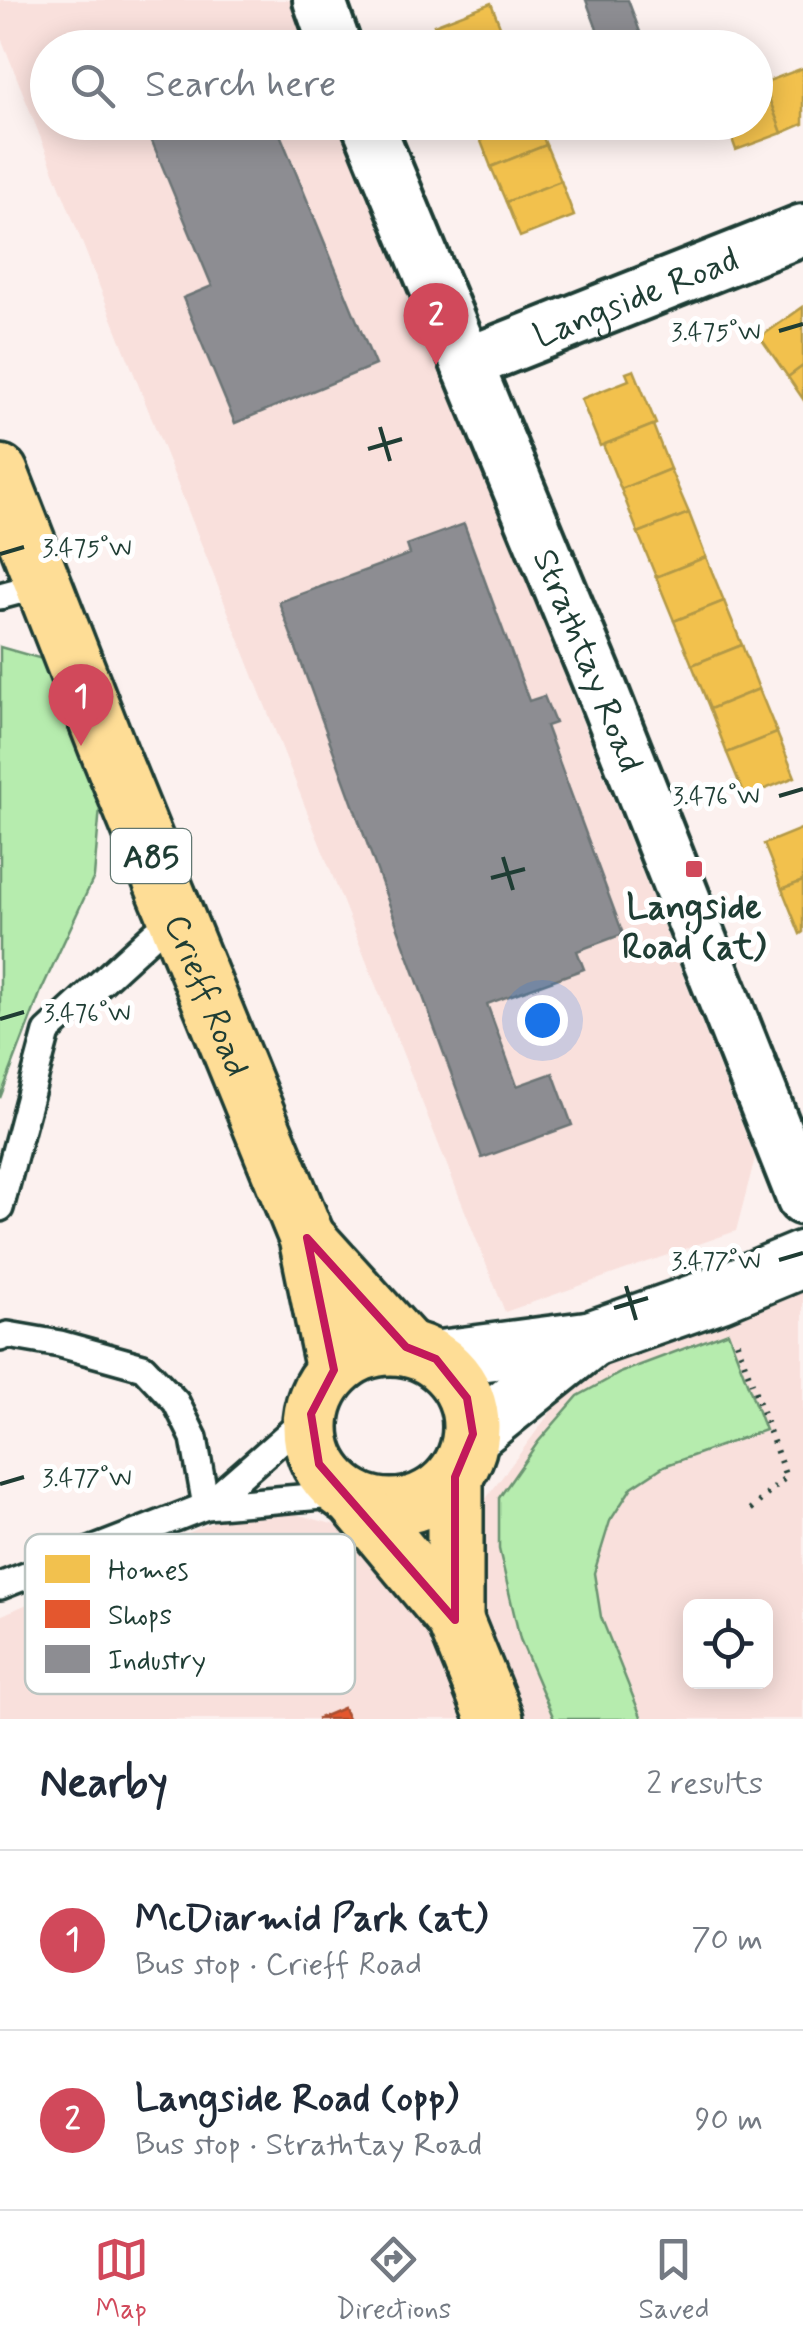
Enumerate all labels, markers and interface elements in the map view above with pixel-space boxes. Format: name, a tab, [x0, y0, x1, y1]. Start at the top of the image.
search box	[30, 30, 773, 140]
icon: search	[65, 58, 120, 113]
text: Search here	[145, 61, 336, 110]
street label: Langside Road	[527, 237, 745, 360]
pin: 2	[404, 282, 468, 365]
text: 3.475°W	[671, 317, 761, 350]
text: 3.475°W	[42, 533, 132, 566]
street label: Strathtay Road	[521, 542, 653, 779]
pin: 1	[48, 664, 114, 746]
text: 3.476°W	[672, 781, 760, 814]
road number: A85	[111, 829, 191, 883]
marker: Langside Road (at)	[683, 858, 705, 880]
place label: Langside Road (at)	[622, 885, 767, 971]
street label: Crieff Road	[153, 908, 260, 1084]
your location	[517, 995, 568, 1046]
text: 3.476°W	[43, 998, 131, 1031]
text: 3.477°W	[671, 1246, 761, 1279]
text: 3.477°W	[42, 1463, 132, 1496]
legend	[25, 1534, 355, 1694]
text: Homes	[108, 1553, 189, 1590]
text: Shops	[108, 1598, 172, 1635]
map controls	[683, 1599, 773, 1689]
button: locate	[683, 1599, 773, 1689]
text: Industry	[108, 1643, 206, 1680]
text: Nearby	[40, 1757, 168, 1812]
text: 2 results	[646, 1763, 763, 1805]
text: McDiarmid Park (at)	[135, 1895, 488, 1944]
text: 1	[65, 1919, 80, 1961]
text: 70 m	[691, 1919, 763, 1961]
text: Bus stop · Crieff Road	[135, 1944, 422, 1986]
text: Langside Road (opp)	[135, 2075, 458, 2124]
text: 2	[65, 2099, 80, 2141]
text: 90 m	[695, 2099, 763, 2141]
text: Bus stop · Strathtay Road	[135, 2124, 482, 2166]
tab: Map	[94, 2232, 149, 2329]
tab: Directions	[336, 2232, 451, 2329]
tab: Saved	[639, 2232, 709, 2329]

